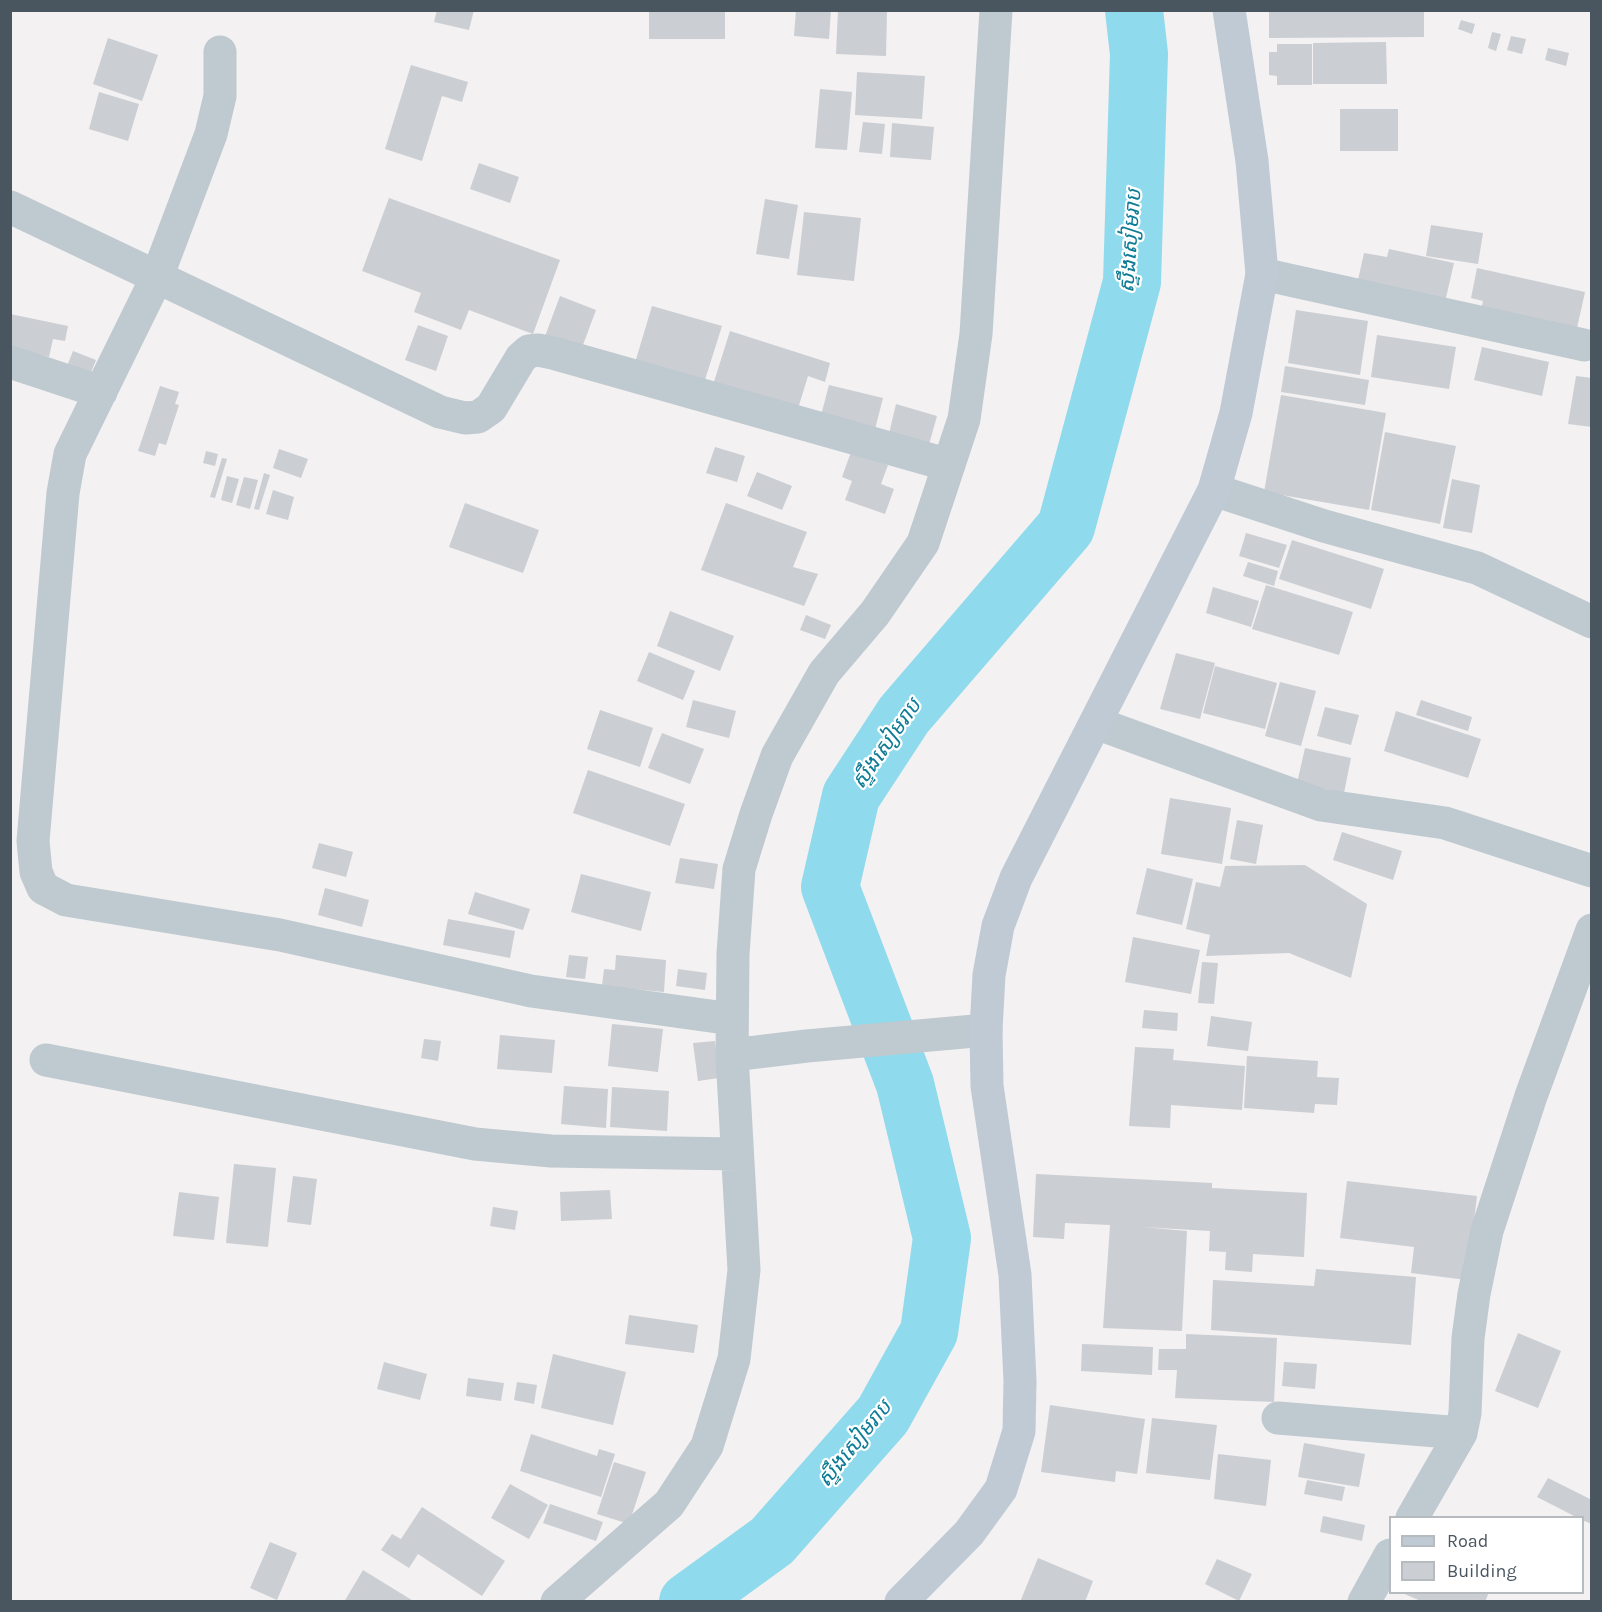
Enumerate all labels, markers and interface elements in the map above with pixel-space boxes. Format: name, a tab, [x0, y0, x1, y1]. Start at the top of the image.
water label: ស្ទឹងសៀមរាប	[1115, 188, 1147, 294]
water label: ស្ទឹងសៀមរាប	[847, 694, 927, 794]
water label: ស្ទឹងសៀមរាប	[812, 1396, 898, 1492]
legend	[1389, 1516, 1584, 1594]
text: Road	[1447, 1530, 1488, 1552]
text: Building	[1447, 1560, 1517, 1582]

